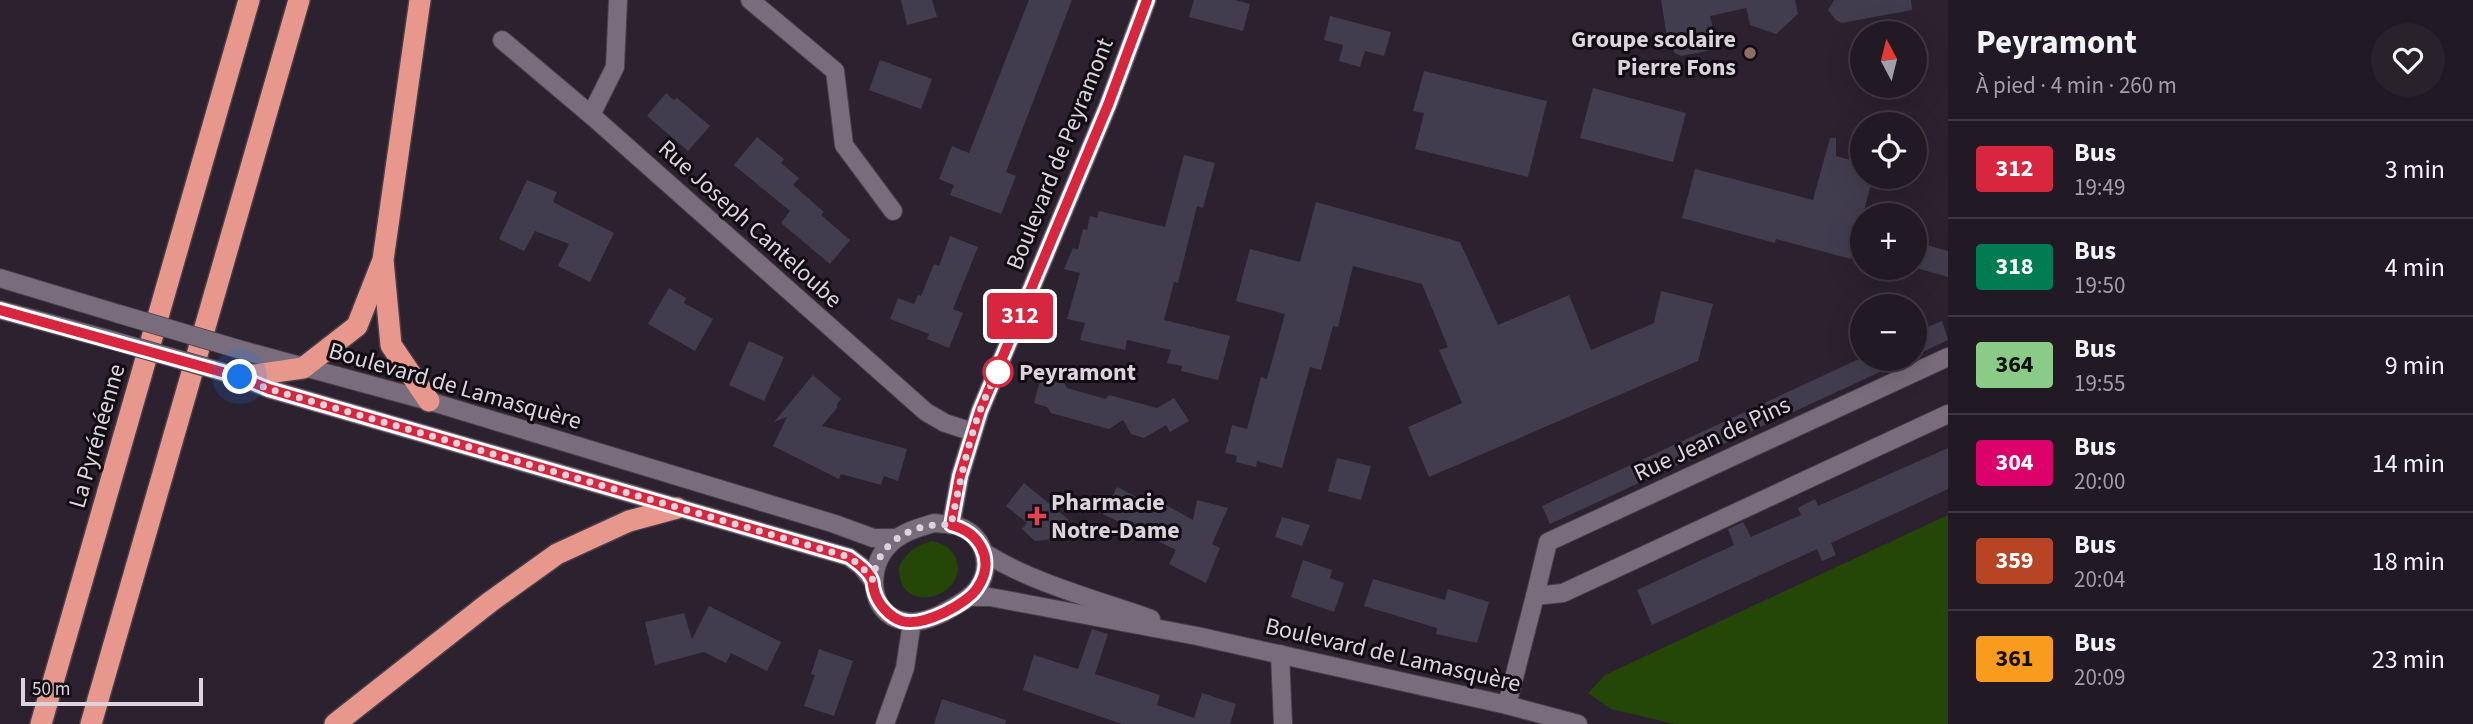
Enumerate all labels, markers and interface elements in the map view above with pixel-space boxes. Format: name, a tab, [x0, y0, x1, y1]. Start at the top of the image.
text: Peyramont	[1976, 19, 2137, 66]
north arrow	[1850, 21, 1927, 98]
map controls	[1850, 21, 1927, 371]
place label: Groupe scolaire Pierre Fons	[1571, 22, 1736, 85]
button: heart	[2371, 23, 2445, 97]
street label: Boulevard de Peyramont	[997, 33, 1123, 275]
marker: Groupe scolaire Pierre Fons	[1742, 45, 1758, 61]
text: À pied · 4 min · 260 m	[1976, 69, 2177, 102]
button: locate	[1850, 112, 1927, 189]
street label: Rue Joseph Canteloube	[650, 132, 850, 316]
text: Bus	[2074, 134, 2116, 171]
text: 312	[1995, 151, 2034, 186]
text: 3 min	[2385, 151, 2445, 188]
text: 19:49	[2074, 171, 2125, 204]
button: +	[1850, 203, 1927, 280]
text: Bus	[2074, 232, 2116, 269]
text: 318	[1995, 249, 2034, 284]
text: 4 min	[2385, 249, 2445, 286]
text: 19:50	[2074, 269, 2125, 302]
line badge: 312	[980, 293, 1060, 339]
button: −	[1850, 294, 1927, 371]
text: 312	[1001, 298, 1039, 333]
text: Bus	[2074, 330, 2116, 367]
street label: Boulevard de Lamasquère	[325, 333, 585, 439]
text: 364	[1995, 347, 2034, 382]
text: 9 min	[2385, 347, 2445, 384]
place label: Peyramont	[1019, 355, 1136, 390]
marker: Peyramont	[983, 357, 1013, 387]
your location	[222, 359, 257, 394]
street label: La Pyrénéenne	[60, 360, 134, 512]
text: 19:55	[2074, 367, 2125, 400]
street label: Rue Jean de Pins	[1628, 387, 1796, 491]
text: Bus	[2074, 428, 2116, 465]
text: 304	[1995, 445, 2034, 480]
text: 14 min	[2372, 445, 2445, 482]
text: 20:00	[2074, 465, 2125, 498]
place label: Pharmacie Notre-Dame	[1051, 485, 1180, 548]
marker: Pharmacie Notre-Dame	[1029, 508, 1045, 524]
text: Bus	[2074, 526, 2116, 563]
text: 359	[1995, 543, 2034, 578]
text: 18 min	[2372, 543, 2445, 580]
text: 20:04	[2074, 563, 2125, 596]
street label: Boulevard de Lamasquère	[1262, 609, 1524, 701]
text: Bus	[2074, 624, 2116, 661]
text: 361	[1995, 641, 2034, 676]
text: 23 min	[2372, 641, 2445, 678]
text: 20:09	[2074, 661, 2125, 694]
scale bar	[21, 675, 203, 707]
text: 50 m	[32, 676, 70, 703]

